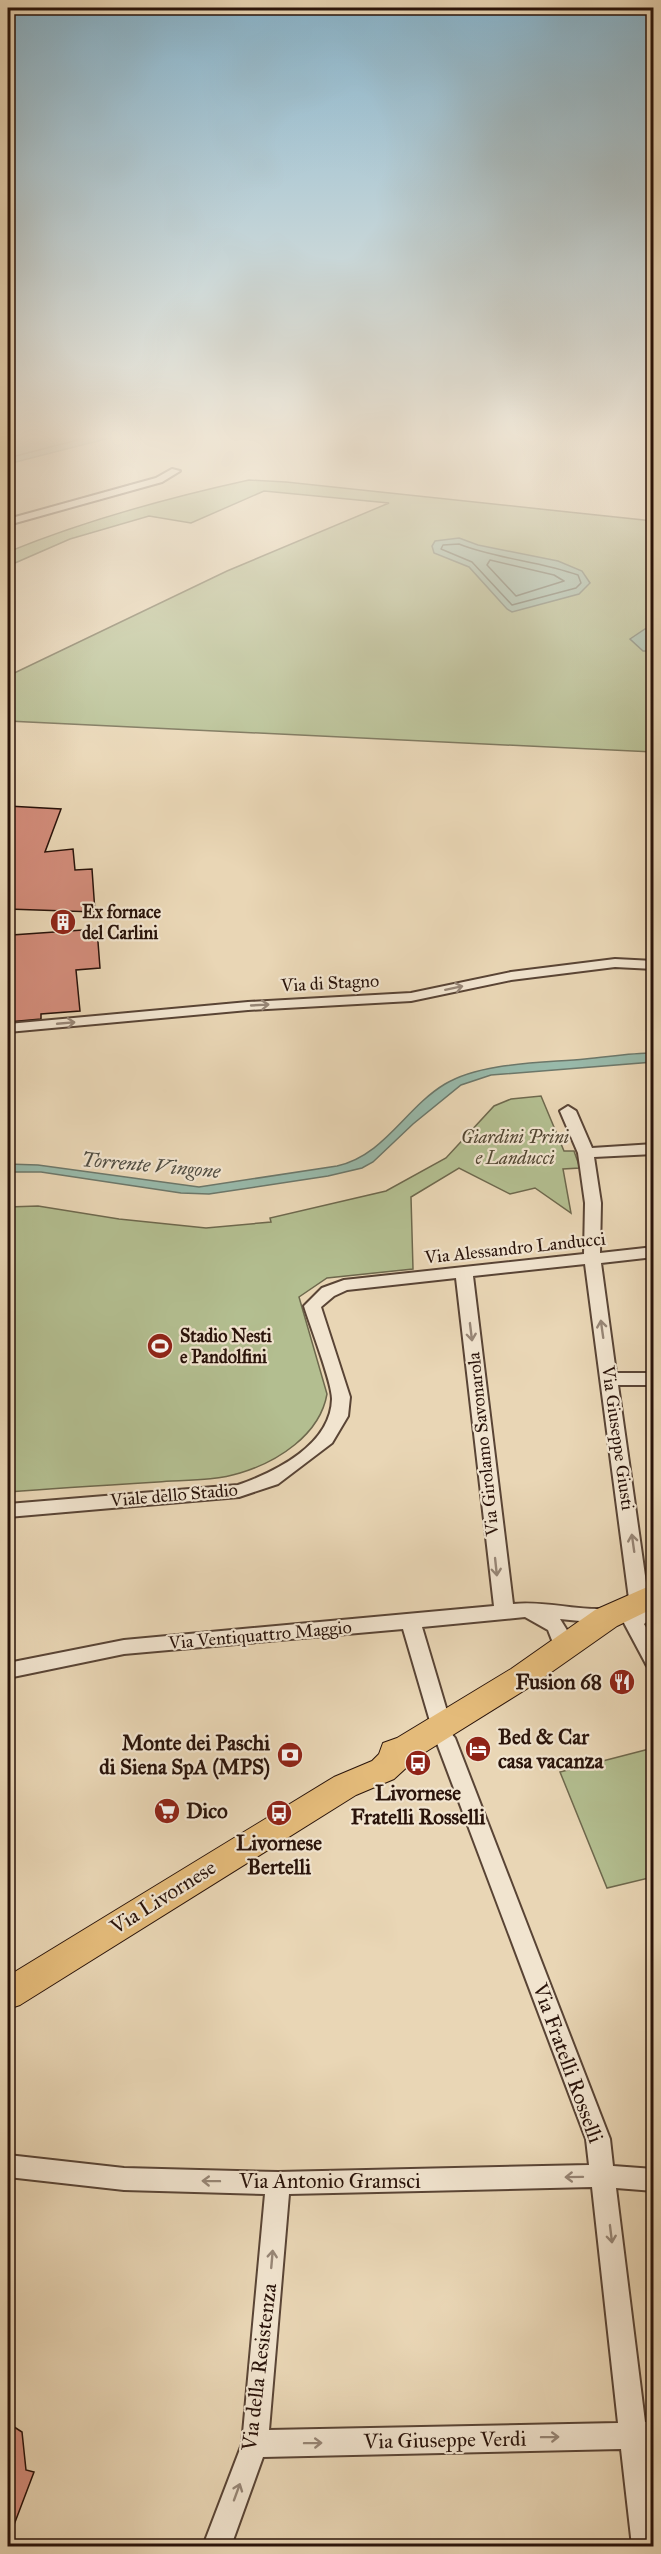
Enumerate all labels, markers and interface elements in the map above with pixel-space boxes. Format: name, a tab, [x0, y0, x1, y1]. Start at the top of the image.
place label: Ex fornace del Carlini	[82, 901, 162, 944]
building icon: Ex fornace del Carlini	[48, 907, 78, 937]
street label: Via di Stagno	[279, 969, 380, 998]
one-way arrow	[444, 981, 463, 993]
one-way arrow	[249, 1000, 269, 1011]
one-way arrow	[55, 1017, 75, 1028]
park label: Giardini Prini e Landucci	[461, 1126, 569, 1169]
water label: Torrente Vingone	[81, 1147, 222, 1183]
street label: Via Alessandro Landucci	[422, 1228, 607, 1269]
one-way arrow	[597, 1320, 608, 1340]
one-way arrow	[466, 1321, 477, 1341]
place label: Stadio Nesti e Pandolfini	[180, 1325, 273, 1368]
sports icon: Stadio Nesti e Pandolfini	[145, 1331, 175, 1361]
street label: Via Girolamo Savonarola	[462, 1351, 504, 1538]
street label: Via Giuseppe Giusti	[597, 1363, 639, 1512]
street label: Viale dello Stadio	[108, 1478, 239, 1512]
one-way arrow	[627, 1534, 638, 1553]
one-way arrow	[491, 1557, 502, 1577]
street label: Via Ventiquattro Maggio	[166, 1616, 353, 1655]
restaurant icon: Fusion 68	[607, 1667, 637, 1697]
place label: Fusion 68	[515, 1669, 602, 1695]
place label: Bed & Car casa vacanza	[498, 1724, 604, 1774]
place label: Monte dei Paschi di Siena SpA (MPS)	[99, 1730, 270, 1780]
hotel icon: Bed & Car casa vacanza	[463, 1734, 493, 1764]
bank icon: Monte dei Paschi di Siena SpA (MPS)	[275, 1740, 305, 1770]
bus stop icon: Livornese Fratelli Rosselli	[403, 1748, 433, 1778]
place label: Livornese Fratelli Rosselli	[351, 1780, 485, 1830]
supermarket icon: Dico	[152, 1796, 182, 1826]
place label: Dico	[186, 1798, 228, 1824]
bus stop icon: Livornese Bertelli	[264, 1798, 294, 1828]
place label: Livornese Bertelli	[236, 1830, 322, 1880]
street label: Via Livornese	[104, 1854, 221, 1940]
street label: Via Fratelli Rosselli	[527, 1979, 609, 2147]
street label: Via Antonio Gramsci	[238, 2168, 421, 2194]
one-way arrow	[565, 2171, 585, 2183]
one-way arrow	[202, 2175, 222, 2187]
one-way arrow	[606, 2224, 617, 2244]
one-way arrow	[267, 2249, 278, 2269]
street label: Via della Resistenza	[236, 2282, 282, 2453]
street label: Via Giuseppe Verdi	[362, 2426, 527, 2454]
one-way arrow	[540, 2432, 560, 2443]
one-way arrow	[303, 2437, 323, 2449]
one-way arrow	[232, 2483, 243, 2502]

